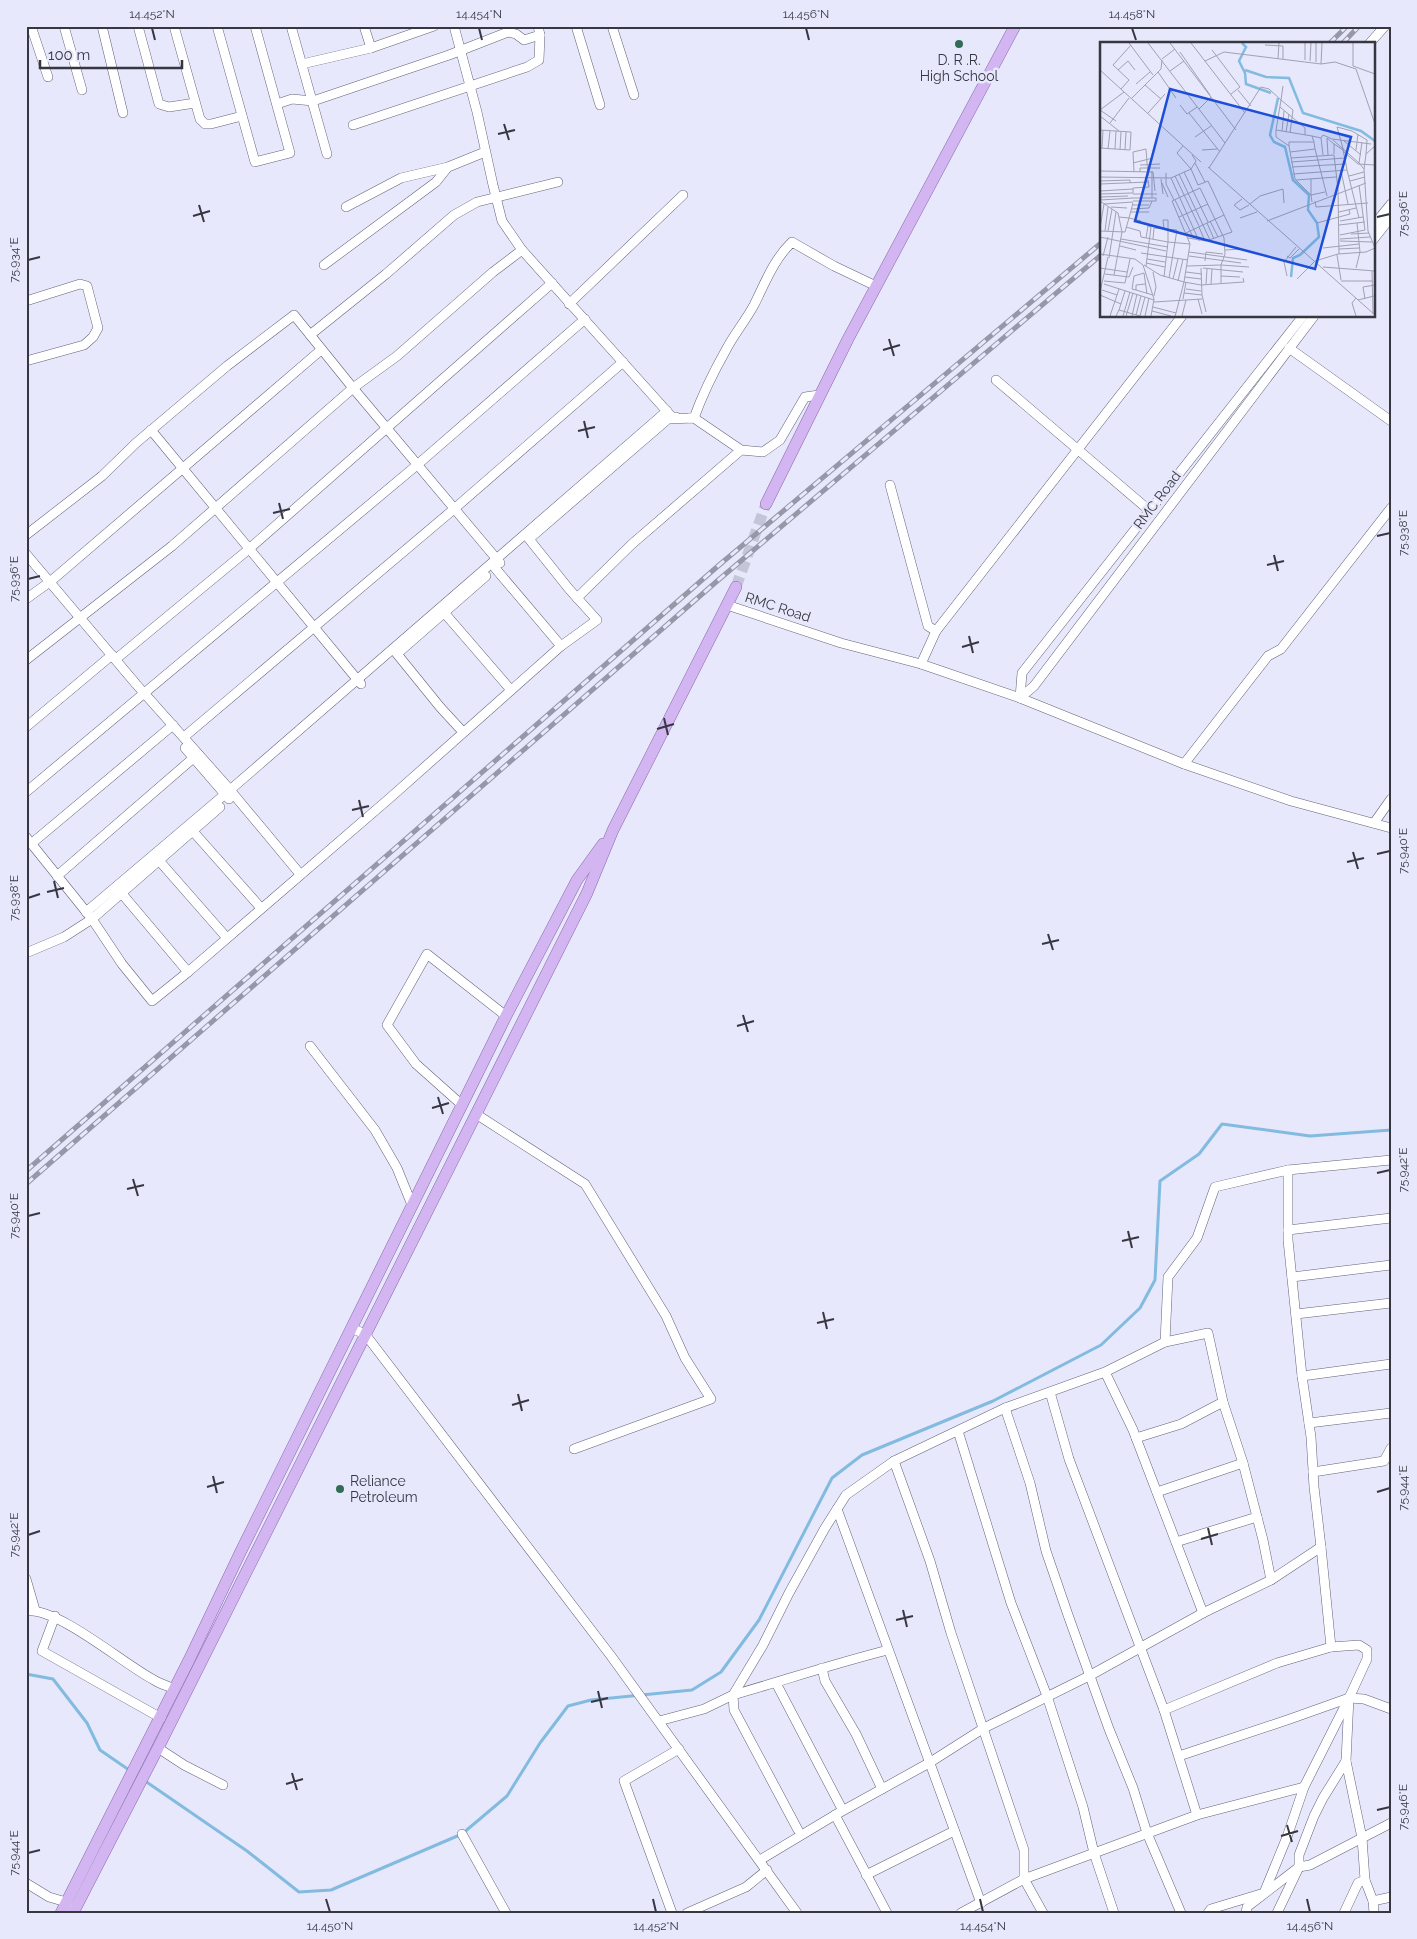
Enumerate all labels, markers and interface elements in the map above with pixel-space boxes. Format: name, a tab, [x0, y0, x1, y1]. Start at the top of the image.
text: 14.452°N	[129, 7, 175, 21]
text: 14.454°N	[456, 7, 502, 21]
text: 14.456°N	[783, 7, 829, 21]
text: 14.458°N	[1109, 7, 1155, 21]
scale bar	[40, 38, 182, 70]
marker: D. R .R. High School	[953, 38, 965, 50]
inset map	[1100, 42, 1374, 318]
text: 100 m	[48, 46, 90, 64]
place label: D. R .R. High School	[920, 52, 998, 84]
text: 75.936°E	[1396, 191, 1410, 237]
text: 75.934°E	[7, 237, 21, 283]
street label: RMC Road	[1130, 468, 1184, 532]
text: 75.938°E	[1396, 510, 1410, 556]
text: 75.936°E	[7, 556, 21, 602]
street label: RMC Road	[743, 589, 813, 625]
text: 75.940°E	[1396, 828, 1410, 874]
text: 75.938°E	[7, 875, 21, 921]
text: 75.942°E	[1396, 1147, 1410, 1193]
text: 75.940°E	[7, 1193, 21, 1239]
text: 75.944°E	[1396, 1465, 1410, 1511]
place label: Reliance Petroleum	[350, 1473, 418, 1505]
marker: Reliance Petroleum	[334, 1483, 346, 1495]
text: 75.942°E	[7, 1512, 21, 1558]
text: 75.946°E	[1396, 1784, 1410, 1830]
text: 75.944°E	[7, 1830, 21, 1876]
text: 14.450°N	[307, 1919, 353, 1933]
text: 14.452°N	[633, 1919, 679, 1933]
text: 14.454°N	[960, 1919, 1006, 1933]
text: 14.456°N	[1287, 1919, 1333, 1933]

